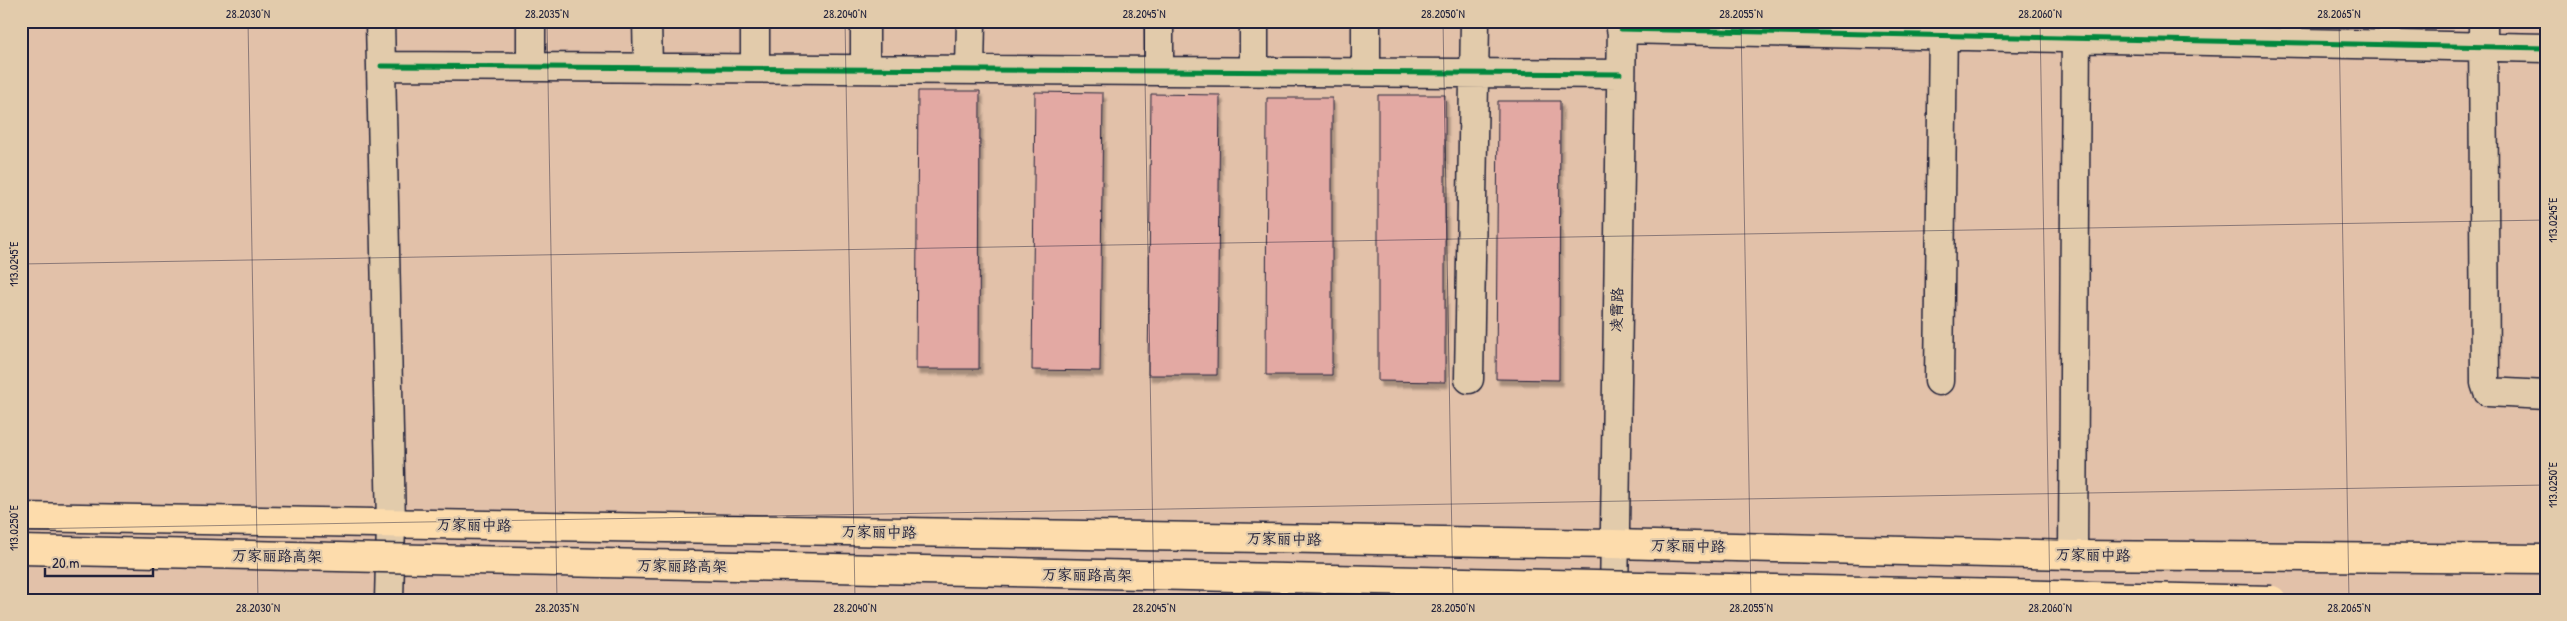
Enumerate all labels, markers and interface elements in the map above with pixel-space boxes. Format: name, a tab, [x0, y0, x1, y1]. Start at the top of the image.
text: 28.2030°N	[226, 5, 270, 22]
text: 28.2035°N	[525, 5, 569, 22]
text: 28.2040°N	[823, 5, 867, 22]
text: 28.2045°N	[1122, 5, 1166, 22]
text: 28.2050°N	[1421, 5, 1465, 22]
text: 28.2055°N	[1719, 5, 1763, 22]
text: 28.2060°N	[2018, 5, 2062, 22]
text: 28.2065°N	[2317, 5, 2361, 22]
text: 113.0245°E	[2544, 197, 2561, 243]
text: 113.0245°E	[5, 241, 22, 287]
street label: 凌霄路	[1606, 287, 1627, 333]
text: 113.0250°E	[2544, 461, 2561, 508]
text: 113.0250°E	[5, 504, 22, 551]
street label: 万家丽中路	[436, 513, 512, 536]
street label: 万家丽中路	[841, 520, 917, 543]
street label: 万家丽中路	[1246, 527, 1322, 550]
street label: 万家丽中路	[1650, 534, 1726, 557]
street label: 万家丽中路	[2055, 543, 2131, 566]
street label: 万家丽路高架	[232, 544, 322, 567]
scale bar	[45, 546, 152, 578]
text: 20 m	[52, 552, 79, 573]
street label: 万家丽路高架	[637, 554, 727, 577]
street label: 万家丽路高架	[1042, 563, 1132, 586]
text: 28.2030°N	[236, 599, 280, 616]
text: 28.2035°N	[535, 599, 579, 616]
text: 28.2040°N	[833, 599, 877, 616]
text: 28.2045°N	[1132, 599, 1176, 616]
text: 28.2050°N	[1431, 599, 1475, 616]
text: 28.2055°N	[1729, 599, 1773, 616]
text: 28.2060°N	[2028, 599, 2072, 616]
text: 28.2065°N	[2327, 599, 2371, 616]

